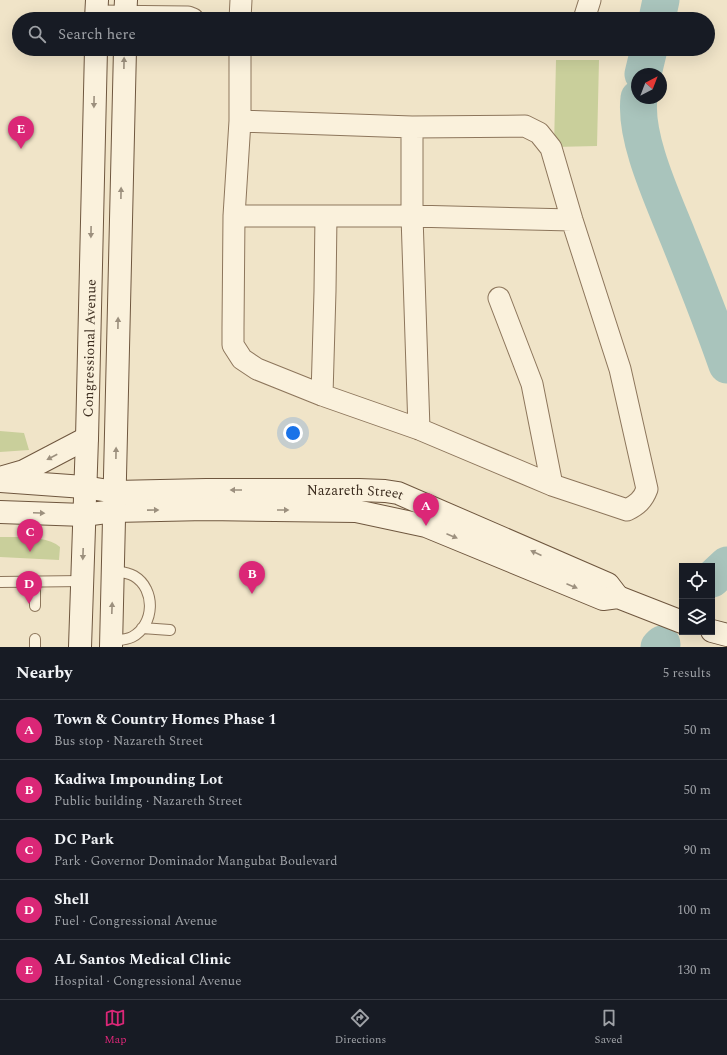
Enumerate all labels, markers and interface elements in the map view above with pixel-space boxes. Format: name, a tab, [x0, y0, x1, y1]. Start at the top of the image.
search box	[12, 12, 715, 56]
icon: search	[26, 23, 48, 45]
text: Search here	[58, 23, 136, 46]
one-way arrow	[121, 56, 127, 69]
north arrow	[631, 68, 667, 104]
one-way arrow	[91, 96, 97, 109]
pin: E	[8, 116, 34, 149]
one-way arrow	[118, 186, 124, 199]
one-way arrow	[88, 226, 95, 238]
street label: Congressional Avenue	[77, 279, 101, 418]
one-way arrow	[115, 316, 121, 329]
your location	[283, 423, 303, 443]
one-way arrow	[112, 447, 119, 459]
one-way arrow	[46, 454, 58, 460]
street label: Nazareth Street	[307, 479, 407, 505]
one-way arrow	[229, 487, 242, 493]
pin: A	[413, 493, 439, 526]
one-way arrow	[147, 507, 159, 514]
one-way arrow	[277, 507, 290, 513]
one-way arrow	[33, 510, 46, 516]
pin: C	[17, 519, 43, 552]
one-way arrow	[446, 533, 458, 539]
one-way arrow	[80, 548, 86, 561]
one-way arrow	[530, 549, 542, 556]
pin: B	[239, 561, 265, 594]
map controls	[679, 563, 715, 635]
button: locate	[679, 563, 715, 599]
pin: D	[16, 571, 42, 604]
one-way arrow	[566, 583, 578, 589]
button: layers	[679, 599, 715, 635]
one-way arrow	[109, 601, 115, 614]
text: Nearby	[16, 660, 72, 686]
text: 5 results	[663, 663, 711, 683]
text: Town & Country Homes Phase 1	[54, 708, 277, 731]
text: A	[24, 720, 34, 740]
text: 50 m	[684, 720, 711, 740]
text: Bus stop · Nazareth Street	[54, 731, 203, 751]
text: Kadiwa Impounding Lot	[54, 768, 223, 791]
text: B	[24, 780, 34, 800]
text: 50 m	[684, 780, 711, 800]
text: Public building · Nazareth Street	[54, 791, 242, 811]
text: DC Park	[54, 828, 114, 851]
text: C	[24, 840, 34, 860]
text: 90 m	[684, 840, 711, 860]
text: Park · Governor Dominador Mangubat Boulevard	[54, 851, 338, 871]
text: Shell	[54, 888, 89, 911]
text: D	[24, 900, 34, 920]
text: 100 m	[677, 900, 711, 920]
text: Fuel · Congressional Avenue	[54, 911, 217, 931]
text: AL Santos Medical Clinic	[54, 948, 231, 971]
text: E	[25, 960, 33, 980]
text: 130 m	[677, 960, 711, 980]
text: Hospital · Congressional Avenue	[54, 971, 241, 991]
tab: Map	[104, 1007, 126, 1048]
tab: Directions	[335, 1007, 386, 1048]
tab: Saved	[595, 1007, 623, 1048]

